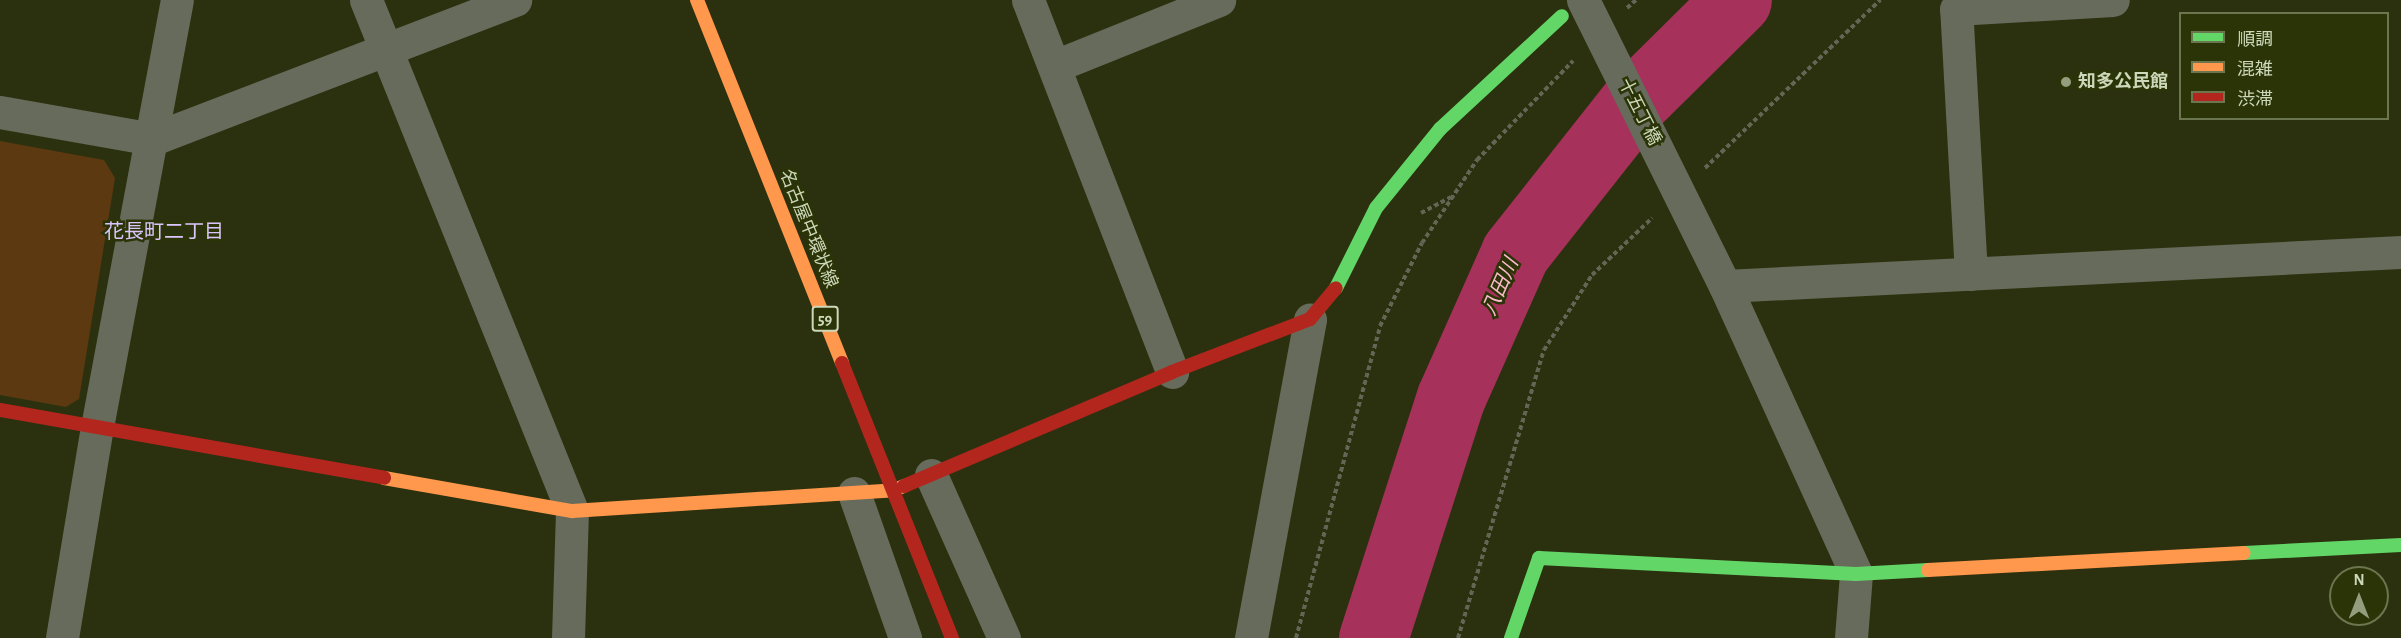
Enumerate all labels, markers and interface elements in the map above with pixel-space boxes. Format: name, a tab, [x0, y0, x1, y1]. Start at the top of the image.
legend	[2179, 12, 2389, 120]
text: 順調	[2237, 31, 2273, 49]
text: 混雑	[2237, 61, 2273, 79]
place label: 知多公民館	[2078, 71, 2168, 93]
street label: 十五丁橋	[1613, 75, 1665, 149]
marker: 知多公民館	[2059, 75, 2073, 89]
text: 渋滞	[2237, 91, 2273, 109]
street label: 名古屋中環状線	[774, 167, 842, 291]
district label: 花長町二丁目	[104, 220, 224, 244]
water label: 八田川	[1478, 255, 1524, 319]
road number: 59	[812, 306, 838, 332]
north arrow	[2329, 566, 2389, 626]
text: N	[2353, 572, 2365, 588]

